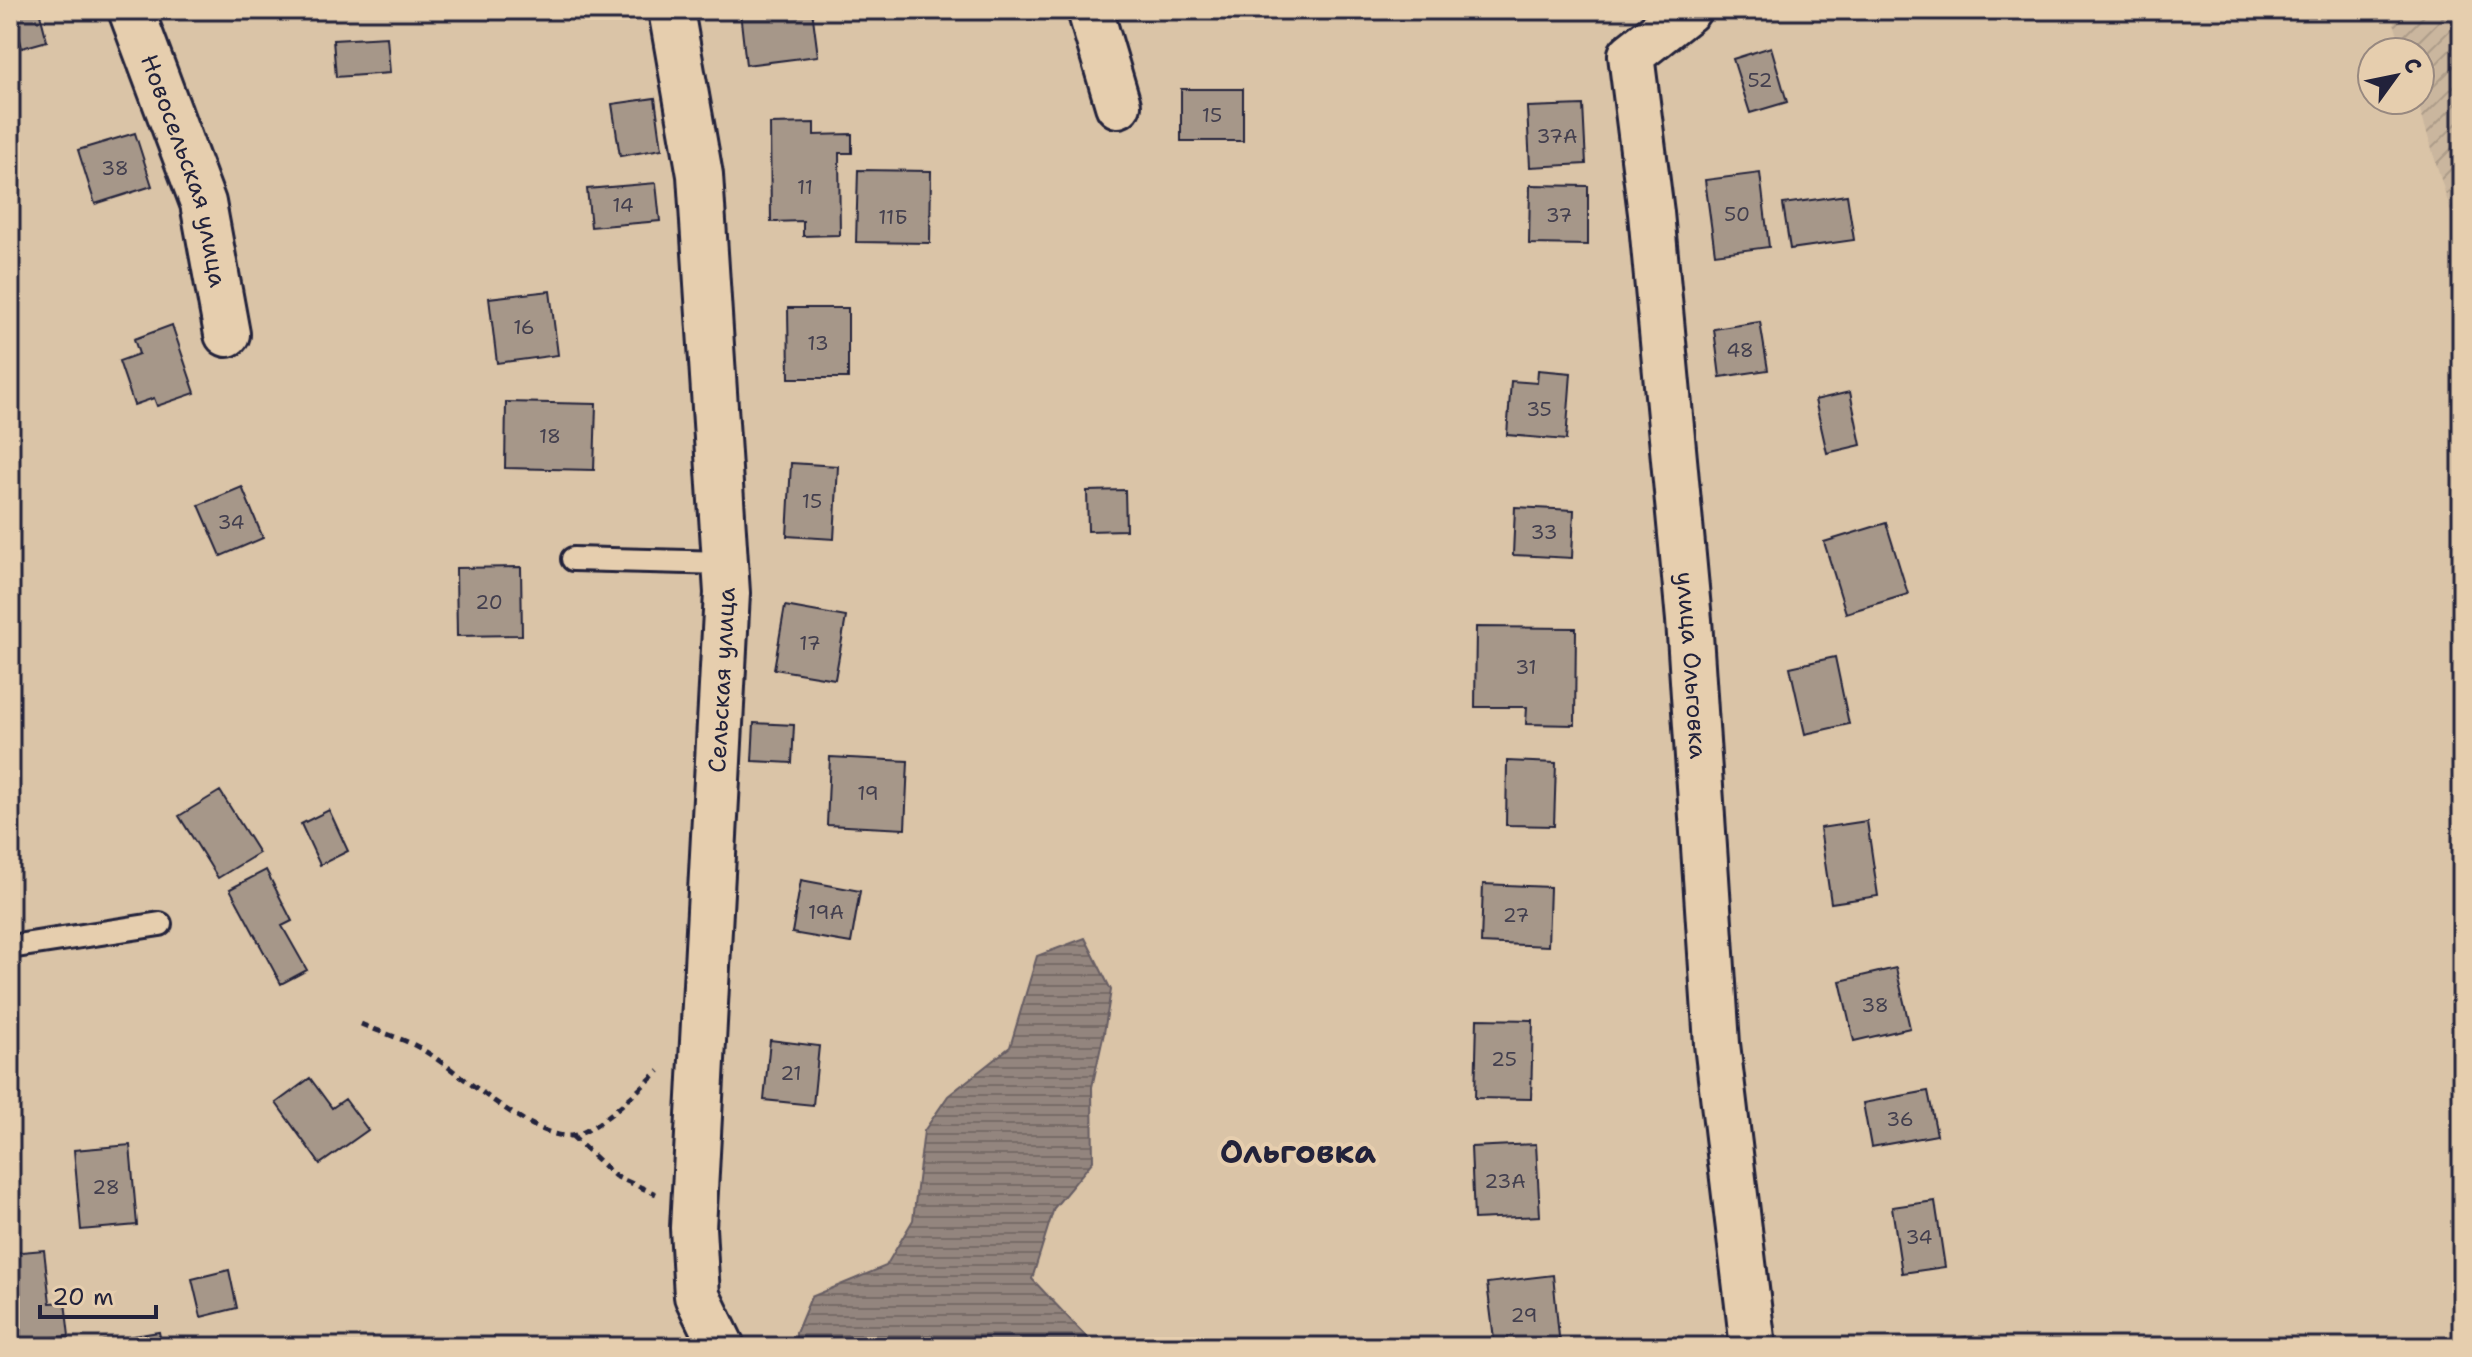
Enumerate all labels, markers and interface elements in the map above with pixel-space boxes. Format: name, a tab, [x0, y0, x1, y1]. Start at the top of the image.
north arrow	[2356, 36, 2436, 116]
street label: Новосельская улица	[133, 50, 234, 290]
text: С	[2397, 52, 2428, 79]
house number: 52	[1747, 67, 1773, 93]
house number: 15	[1202, 102, 1222, 128]
house number: 37А	[1537, 123, 1577, 149]
house number: 38	[101, 155, 129, 181]
house number: 11	[797, 174, 813, 200]
house number: 14	[612, 192, 634, 218]
house number: 50	[1724, 201, 1750, 227]
house number: 37	[1546, 202, 1572, 228]
house number: 11Б	[878, 204, 908, 230]
house number: 16	[513, 314, 535, 340]
house number: 13	[807, 330, 829, 356]
house number: 48	[1726, 337, 1754, 363]
house number: 35	[1526, 396, 1552, 422]
house number: 18	[539, 423, 561, 449]
house number: 15	[802, 488, 822, 514]
house number: 34	[217, 509, 245, 535]
house number: 33	[1531, 519, 1557, 545]
street label: улица Ольговка	[1669, 570, 1714, 760]
street label: Сельская улица	[701, 586, 743, 774]
house number: 20	[475, 589, 503, 615]
house number: 17	[799, 630, 821, 656]
house number: 31	[1515, 654, 1537, 680]
house number: 19	[857, 780, 879, 806]
house number: 19А	[808, 899, 844, 925]
house number: 27	[1503, 902, 1529, 928]
house number: 38	[1861, 992, 1889, 1018]
house number: 25	[1491, 1046, 1517, 1072]
house number: 21	[780, 1060, 802, 1086]
house number: 36	[1886, 1106, 1914, 1132]
district label: Ольговка	[1220, 1130, 1376, 1173]
house number: 23А	[1484, 1168, 1526, 1194]
house number: 28	[92, 1174, 120, 1200]
house number: 34	[1905, 1224, 1933, 1250]
scale bar	[40, 1269, 156, 1319]
text: 20 m	[52, 1281, 114, 1313]
house number: 29	[1511, 1302, 1537, 1328]

